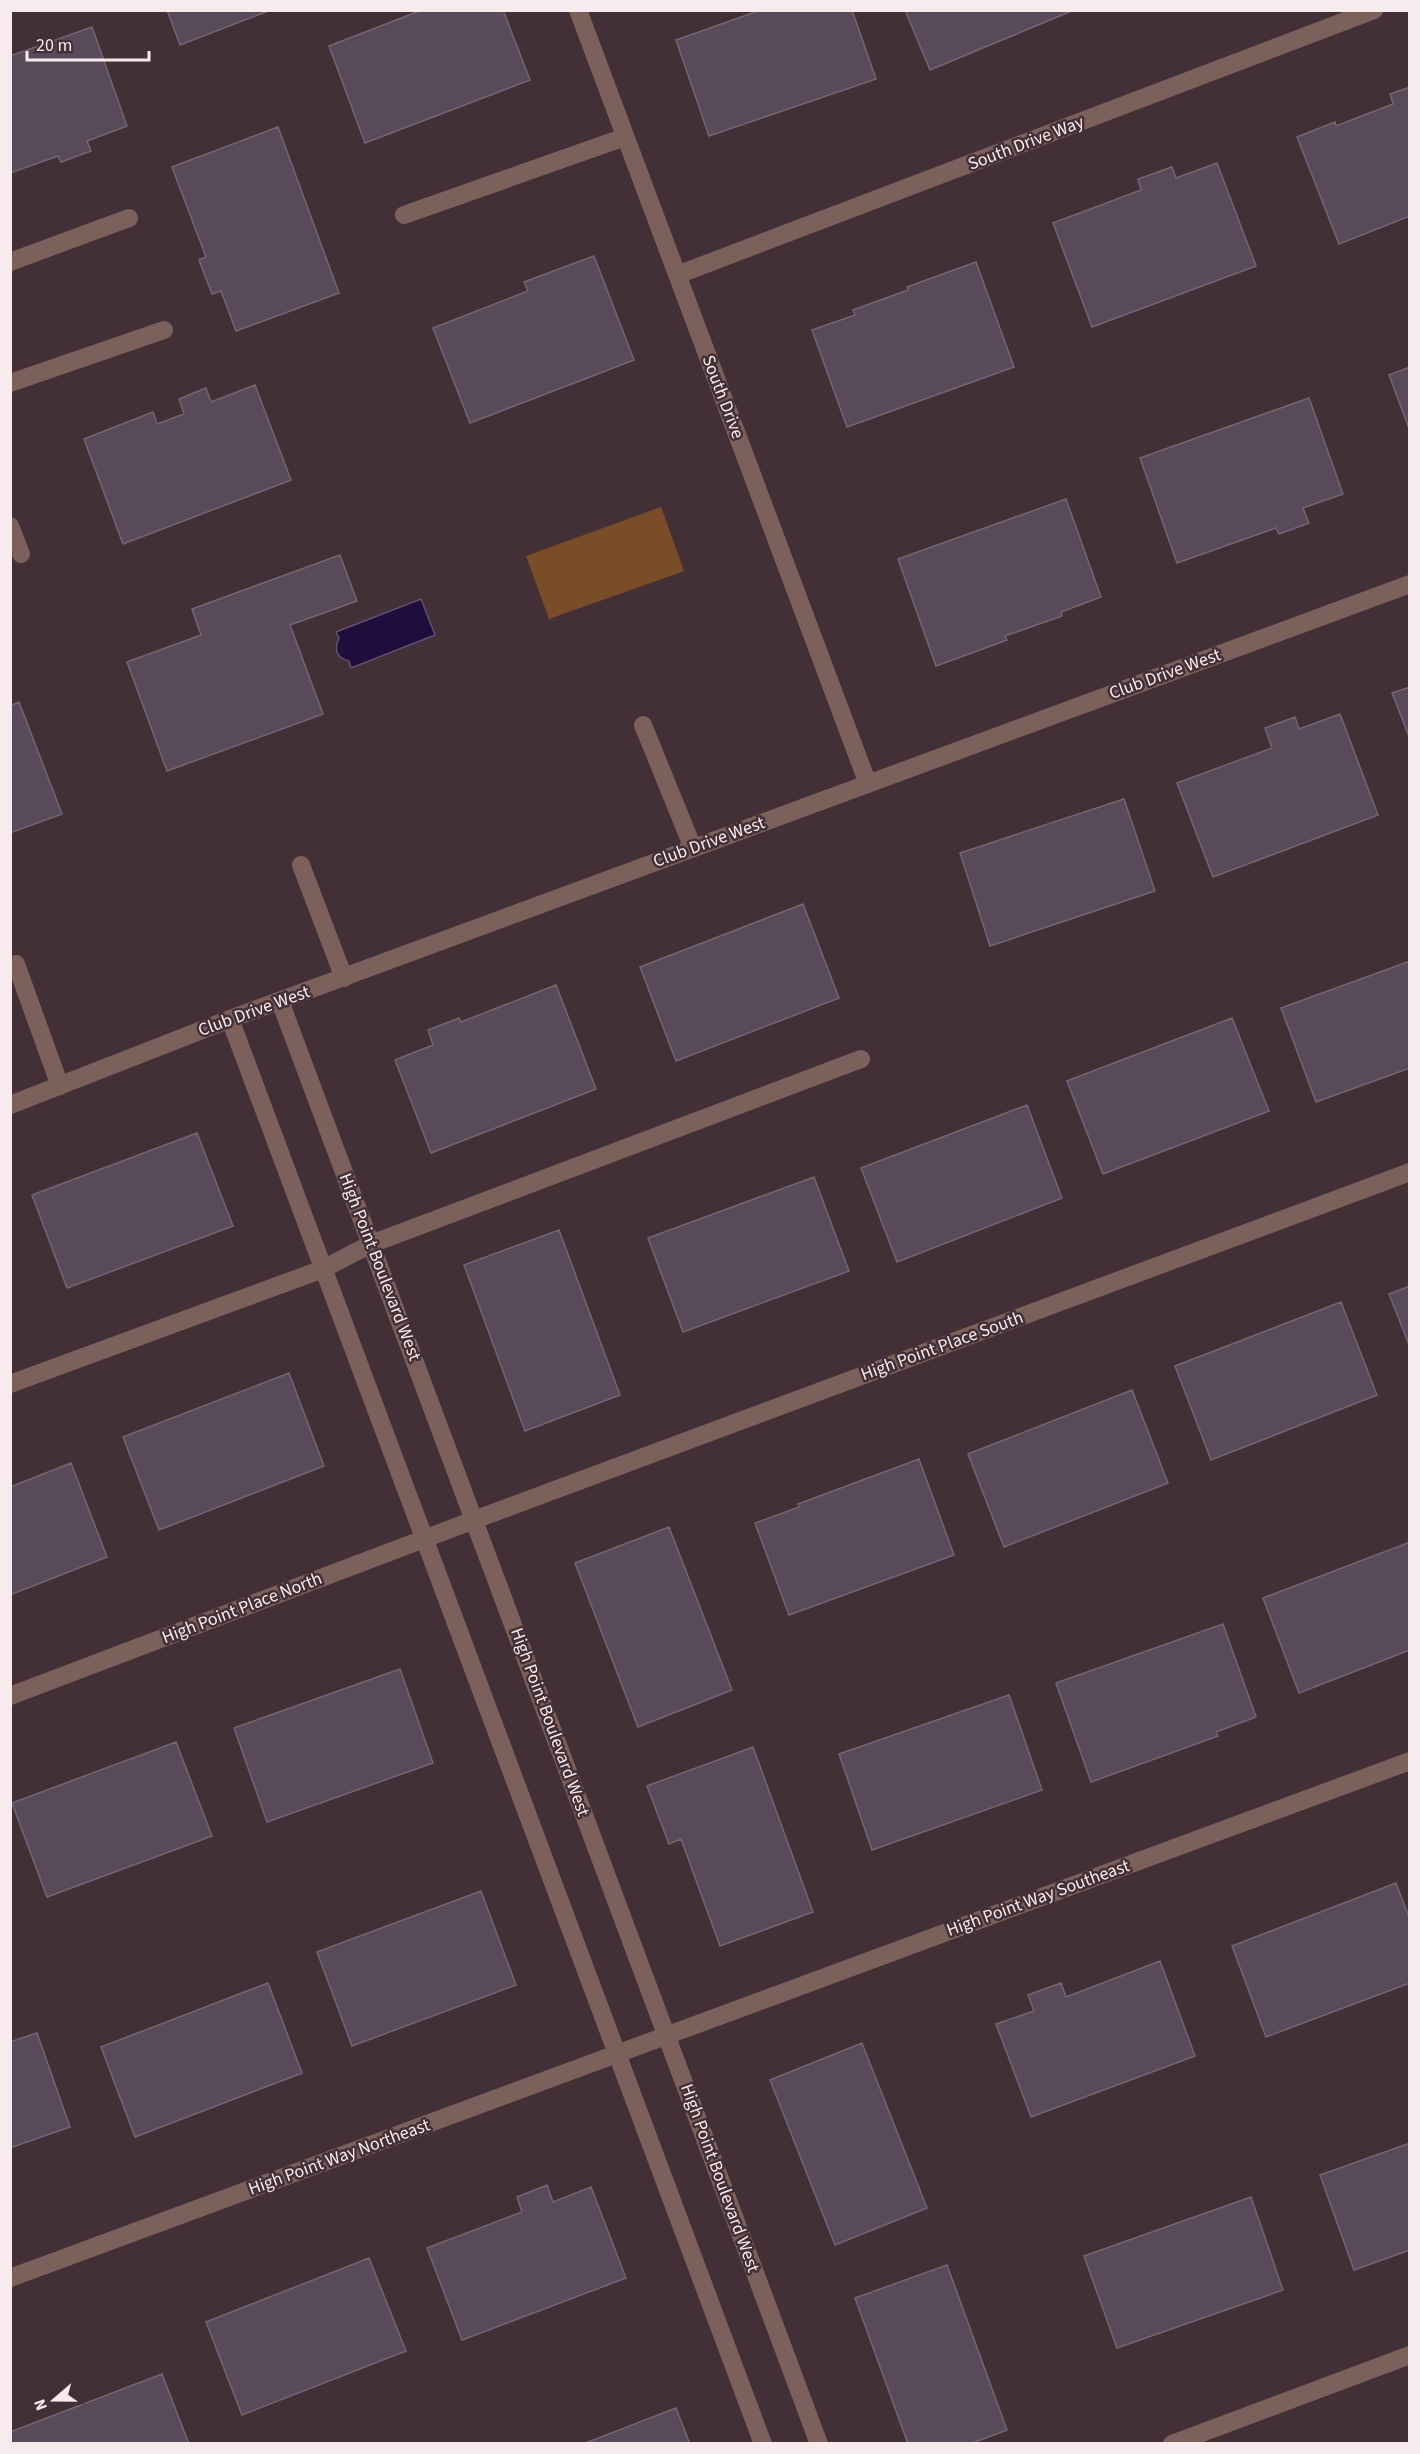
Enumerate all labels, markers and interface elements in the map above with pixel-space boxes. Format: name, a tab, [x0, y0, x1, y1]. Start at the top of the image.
scale bar	[27, 24, 148, 62]
text: 20 m	[36, 33, 72, 58]
street label: South Drive Way	[964, 109, 1088, 177]
street label: South Drive	[696, 352, 750, 442]
street label: Club Drive West	[1106, 642, 1224, 706]
street label: Club Drive West	[650, 810, 768, 874]
street label: Club Drive West	[195, 979, 313, 1043]
street label: High Point Boulevard West	[333, 1170, 427, 1364]
street label: High Point Place South	[857, 1305, 1027, 1387]
street label: High Point Place North	[158, 1566, 326, 1650]
street label: High Point Boulevard West	[504, 1624, 596, 1820]
street label: High Point Way Southeast	[943, 1853, 1133, 1943]
street label: High Point Boulevard West	[674, 2080, 766, 2276]
street label: High Point Way Northeast	[245, 2112, 433, 2202]
north arrow	[24, 2370, 84, 2430]
text: N	[29, 2396, 53, 2414]

